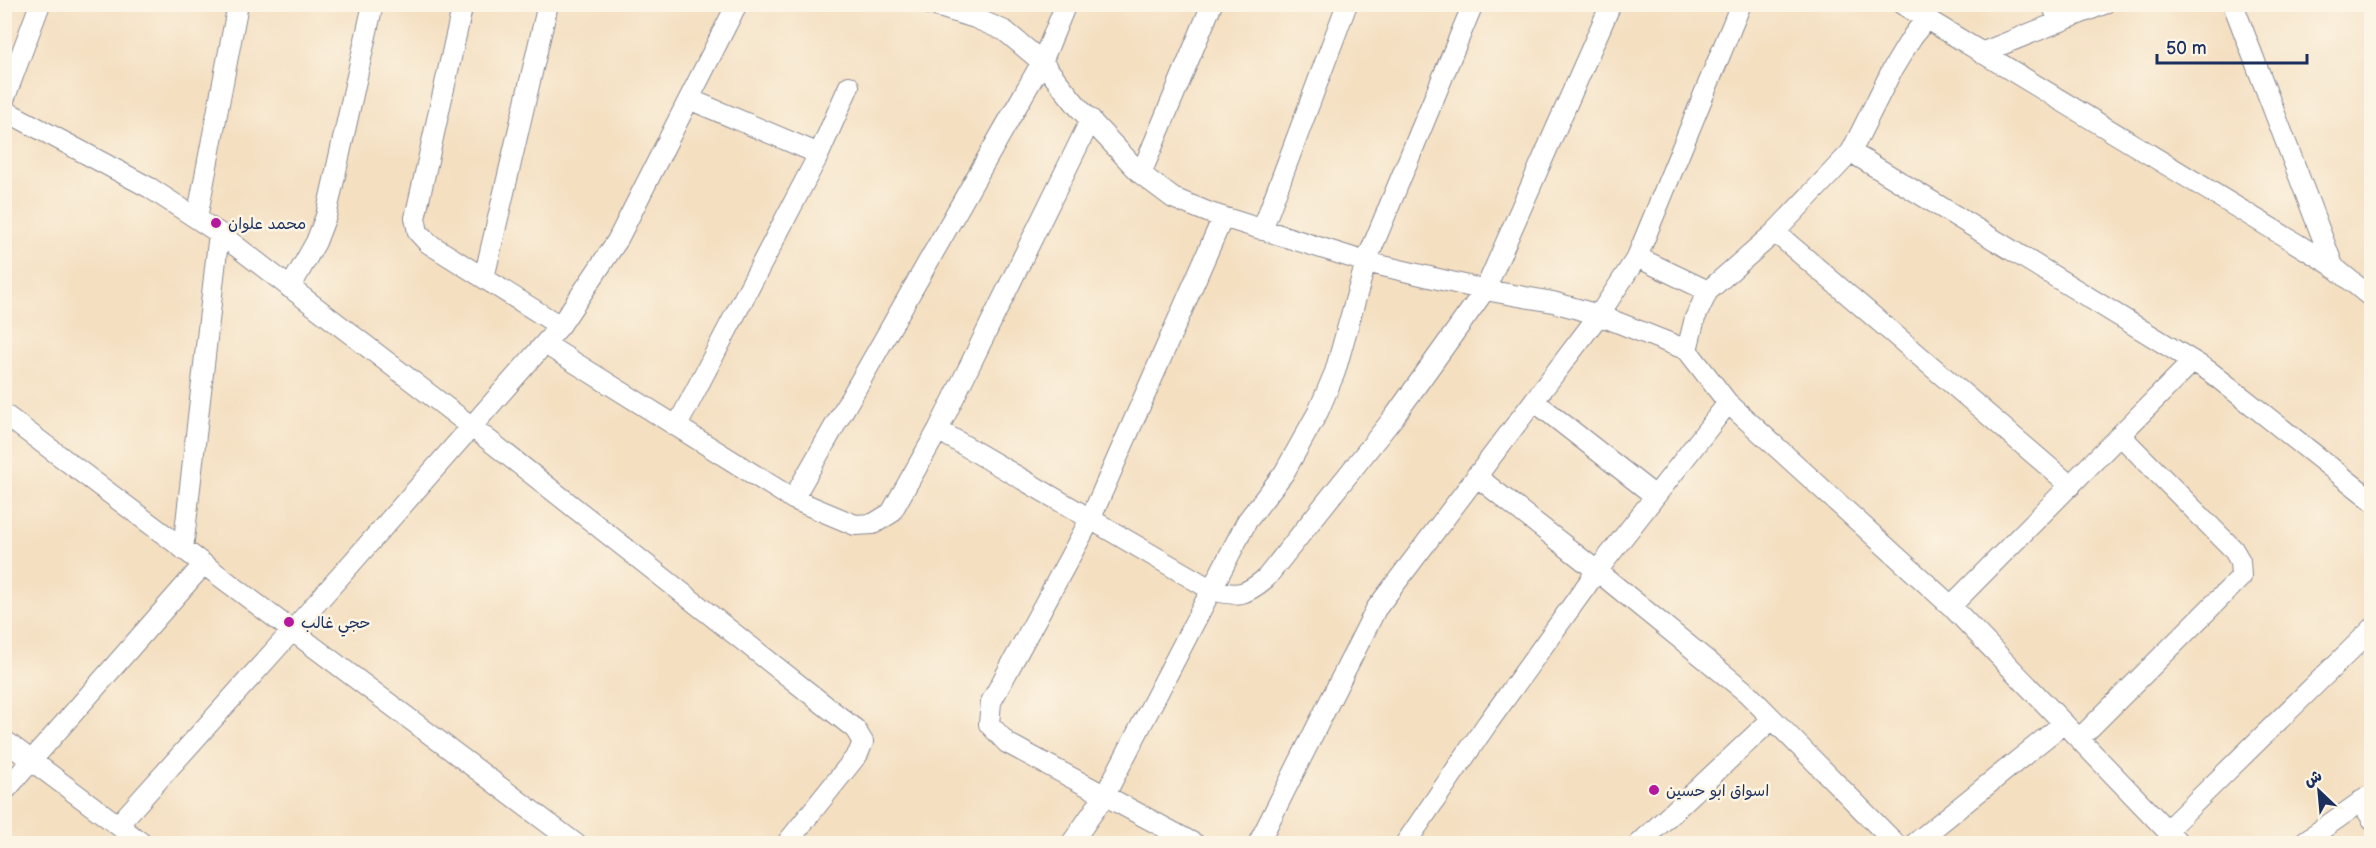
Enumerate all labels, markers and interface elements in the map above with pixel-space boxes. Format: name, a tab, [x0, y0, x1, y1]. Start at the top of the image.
scale bar	[2157, 27, 2307, 65]
text: 50 m	[2166, 38, 2207, 59]
place label: محمد علوان	[228, 215, 306, 234]
marker: محمد علوان	[209, 216, 223, 230]
place label: حجي غالب	[301, 614, 370, 637]
marker: حجي غالب	[282, 615, 296, 629]
north arrow	[2289, 761, 2349, 821]
text: ش	[2301, 766, 2325, 791]
place label: اسواق ابو حسين	[1666, 782, 1769, 801]
marker: اسواق ابو حسين	[1647, 783, 1661, 797]

